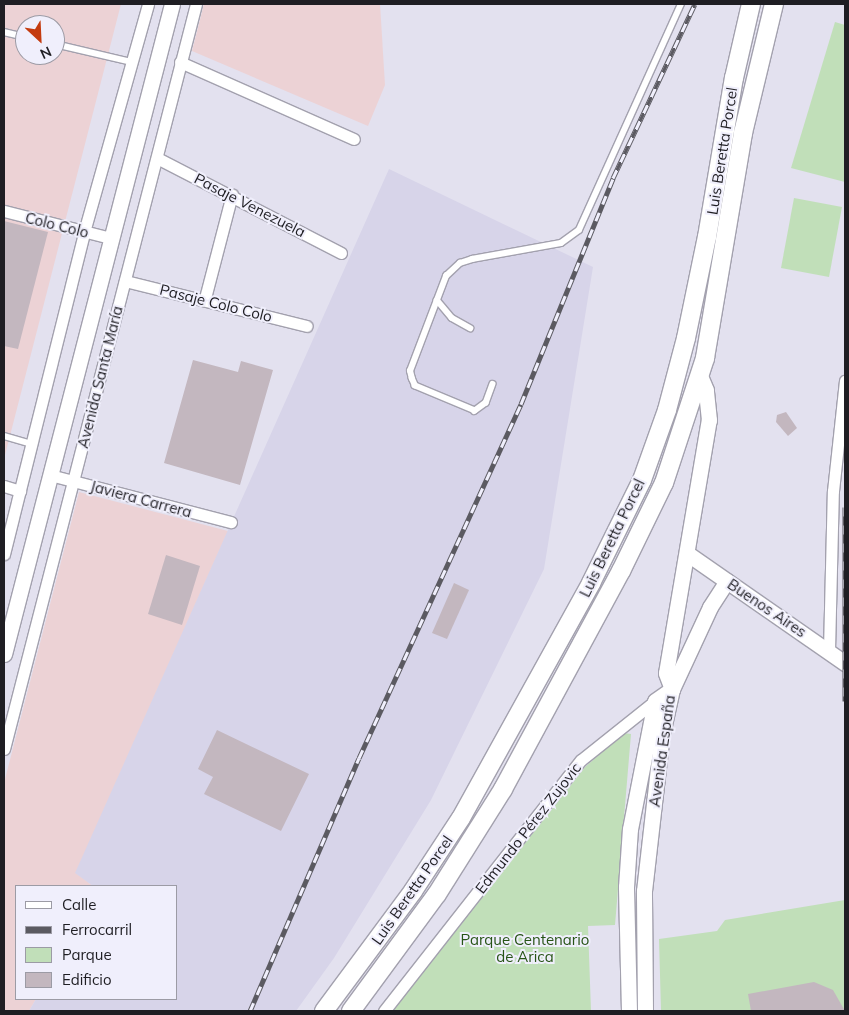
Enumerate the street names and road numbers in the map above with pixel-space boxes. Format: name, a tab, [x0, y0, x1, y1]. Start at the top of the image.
street label: Luis Beretta Porcel	[703, 86, 741, 216]
street label: Pasaje Venezuela	[191, 169, 309, 241]
street label: Colo Colo	[23, 208, 91, 242]
street label: Pasaje Colo Colo	[158, 280, 274, 326]
street label: Avenida Santa María	[74, 304, 126, 450]
street label: Luis Beretta Porcel	[576, 476, 648, 600]
street label: Javiera Carrera	[88, 477, 194, 521]
street label: Buenos Aires	[724, 575, 810, 641]
street label: Avenida España	[645, 694, 679, 808]
street label: Edmundo Pérez Zujovic	[471, 759, 585, 897]
street label: Luis Beretta Porcel	[368, 832, 456, 948]

